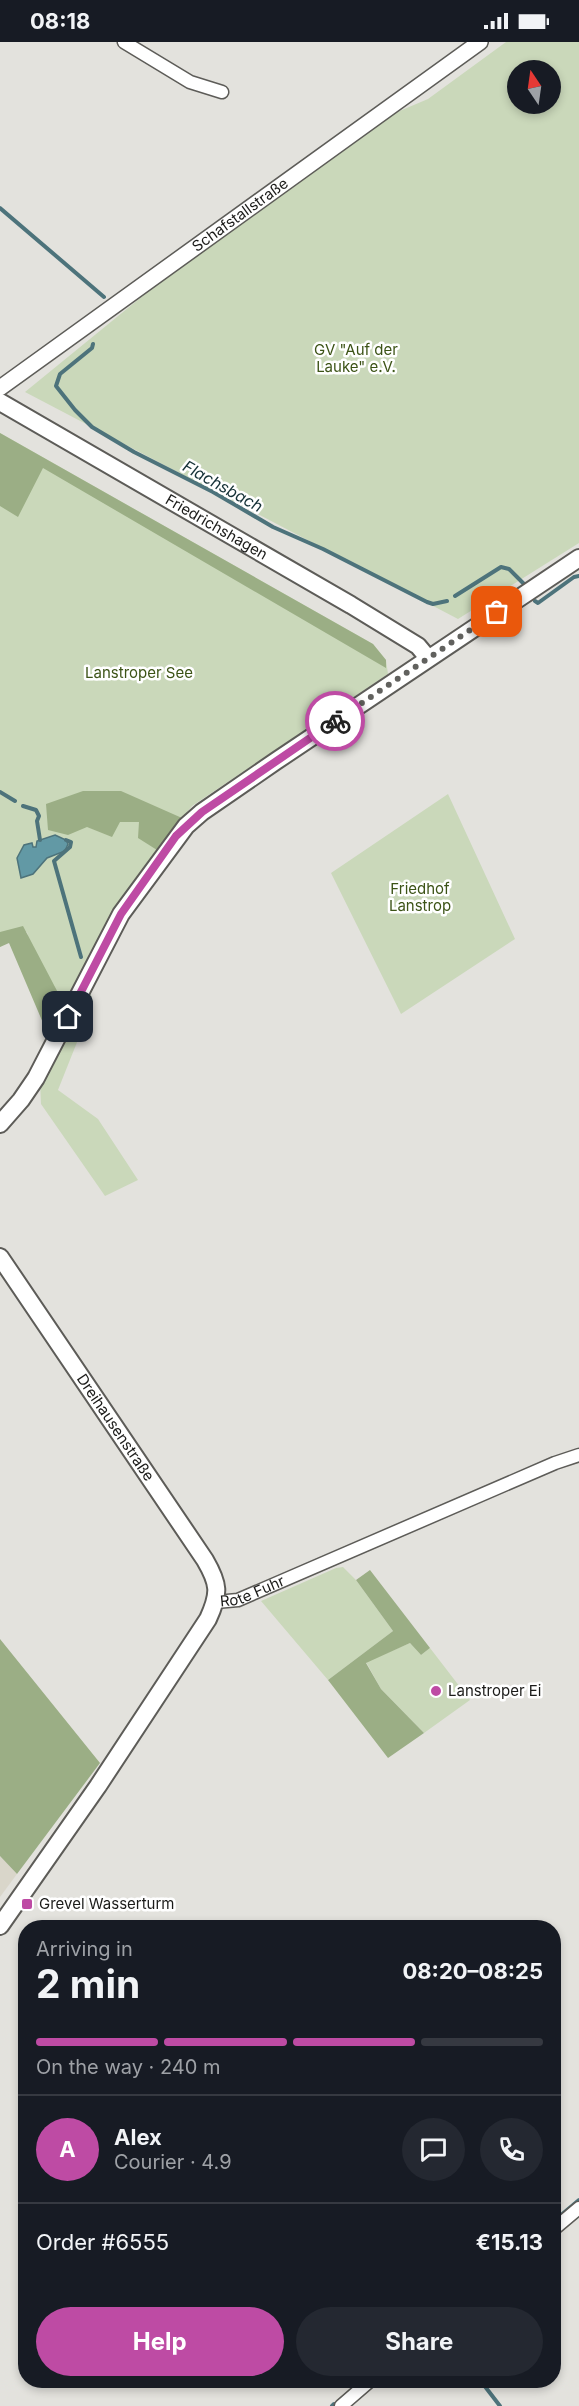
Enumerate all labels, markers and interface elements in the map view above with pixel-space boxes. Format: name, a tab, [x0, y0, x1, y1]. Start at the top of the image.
text: 08:18	[30, 8, 90, 34]
north arrow	[507, 60, 561, 114]
map controls	[507, 60, 561, 114]
street label: Schafstallstraße	[188, 173, 292, 256]
park label: GV "Auf der Lauke" e.V.	[314, 340, 398, 376]
water label: Flachsbach	[179, 456, 267, 516]
street label: Friedrichshagen	[162, 490, 271, 564]
pin	[471, 586, 522, 637]
icon: bag	[480, 595, 513, 628]
park label: Lanstroper See	[85, 663, 193, 682]
courier	[305, 691, 365, 751]
icon: bike	[319, 705, 352, 738]
park label: Friedhof Lanstrop	[389, 879, 451, 915]
pin	[42, 991, 93, 1042]
icon: home	[51, 1000, 84, 1033]
street label: Dreihausenstraße	[73, 1370, 159, 1485]
street label: Rote Fuhr	[219, 1571, 288, 1611]
place label: Lanstroper Ei	[448, 1681, 541, 1700]
marker: Lanstroper Ei	[429, 1684, 443, 1698]
place label: Grevel Wasserturm	[39, 1894, 174, 1913]
marker: Grevel Wasserturm	[20, 1897, 34, 1911]
text: Arriving in	[36, 1937, 133, 1961]
text: 08:20–08:25	[402, 1958, 543, 1984]
text: 2 min	[36, 1960, 140, 2007]
text: On the way · 240 m	[36, 2055, 221, 2079]
button: chat	[402, 2118, 465, 2181]
button: phone	[480, 2118, 543, 2181]
text: Alex	[114, 2124, 162, 2150]
text: A	[59, 2136, 76, 2162]
text: Courier · 4.9	[114, 2150, 232, 2174]
text: Order #6555	[36, 2229, 169, 2255]
text: €15.13	[476, 2229, 543, 2255]
button: Help	[36, 2307, 284, 2376]
button: Share	[296, 2307, 543, 2376]

